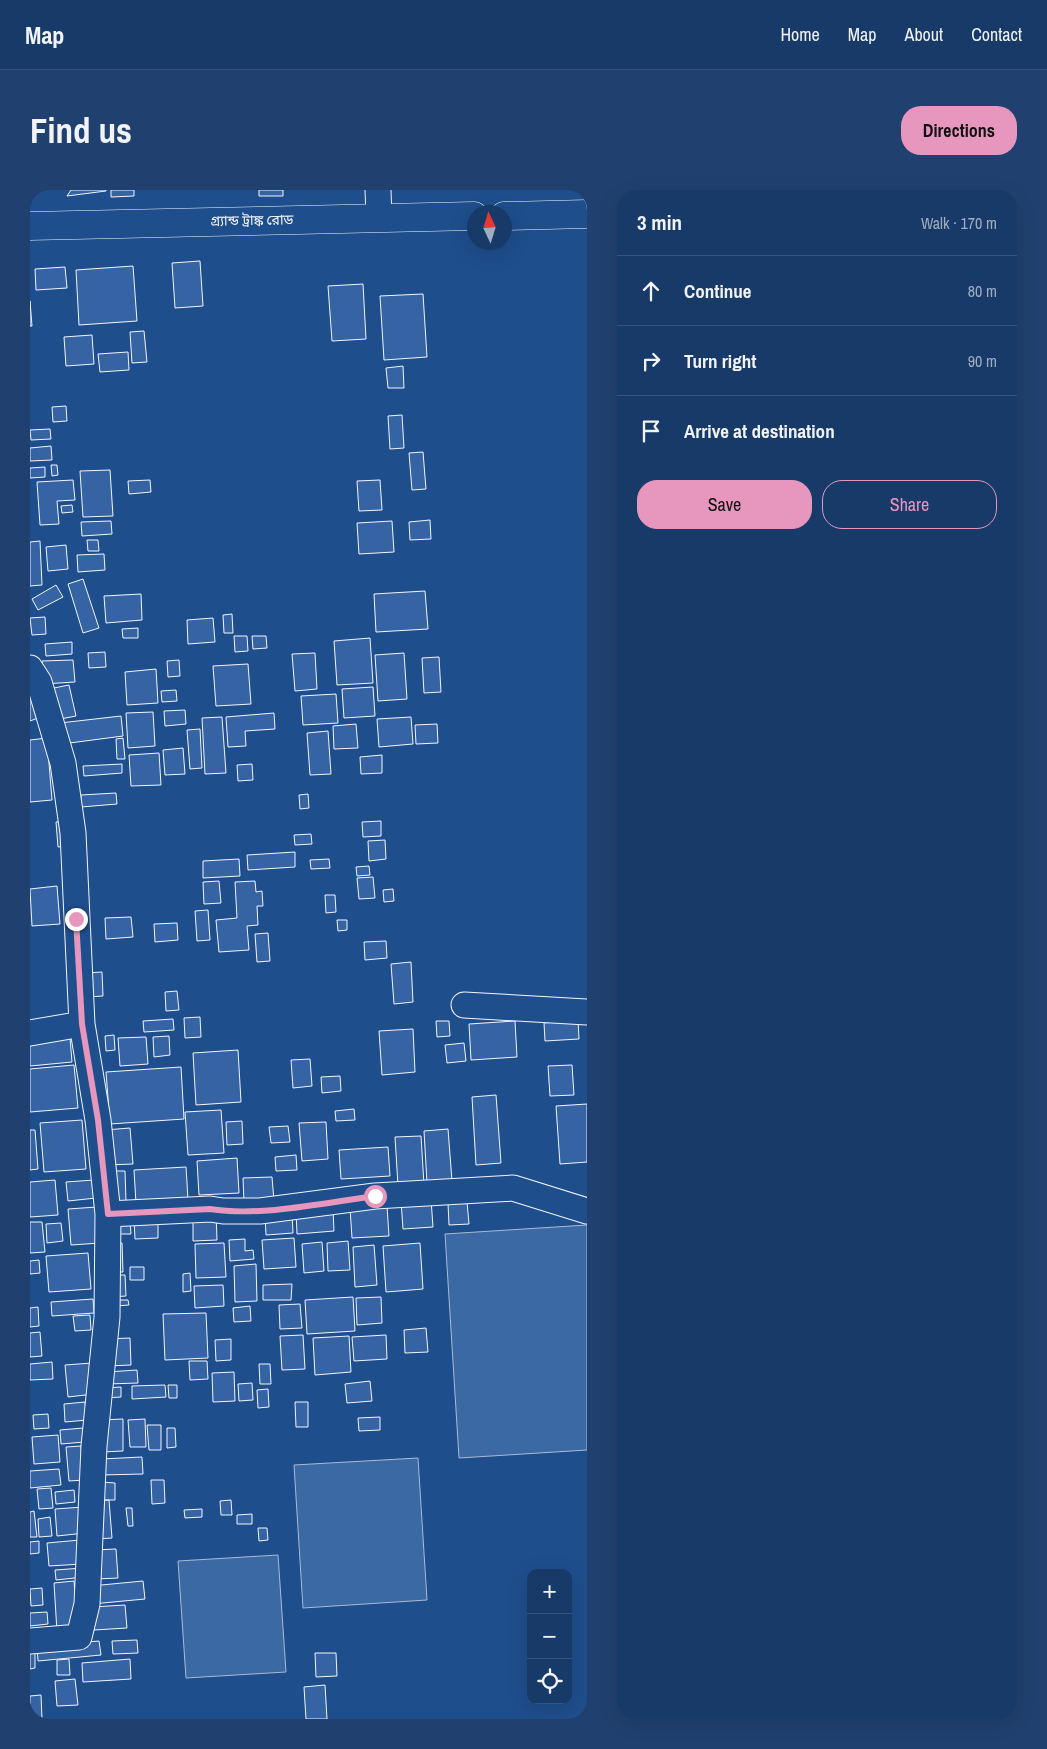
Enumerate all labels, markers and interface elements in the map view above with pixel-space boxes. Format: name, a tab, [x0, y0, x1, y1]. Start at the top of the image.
text: Map	[25, 19, 64, 51]
text: Home	[780, 22, 820, 47]
text: Map	[848, 22, 877, 47]
text: About	[905, 22, 943, 47]
text: Contact	[971, 22, 1022, 47]
button: Directions	[901, 106, 1017, 155]
text: Find us	[30, 107, 132, 154]
north arrow	[467, 205, 512, 250]
text: 3 min	[637, 208, 682, 237]
street label: গ্র্যান্ড ট্রাঙ্ক রোড	[210, 210, 295, 230]
text: Walk · 170 m	[921, 212, 997, 234]
icon: ahead	[637, 277, 665, 305]
text: Continue	[684, 278, 752, 304]
text: 80 m	[968, 280, 997, 302]
icon: right	[637, 347, 665, 375]
text: Turn right	[684, 348, 756, 374]
text: 90 m	[968, 350, 997, 372]
icon: arrive	[637, 417, 665, 445]
text: Arrive at destination	[684, 418, 835, 444]
button: Save	[637, 480, 812, 529]
button: Share	[822, 480, 997, 529]
route end	[65, 908, 88, 931]
route start	[364, 1185, 387, 1208]
map controls	[527, 1569, 572, 1704]
button: +	[527, 1569, 572, 1614]
button: −	[527, 1614, 572, 1659]
button: locate	[527, 1659, 572, 1704]

